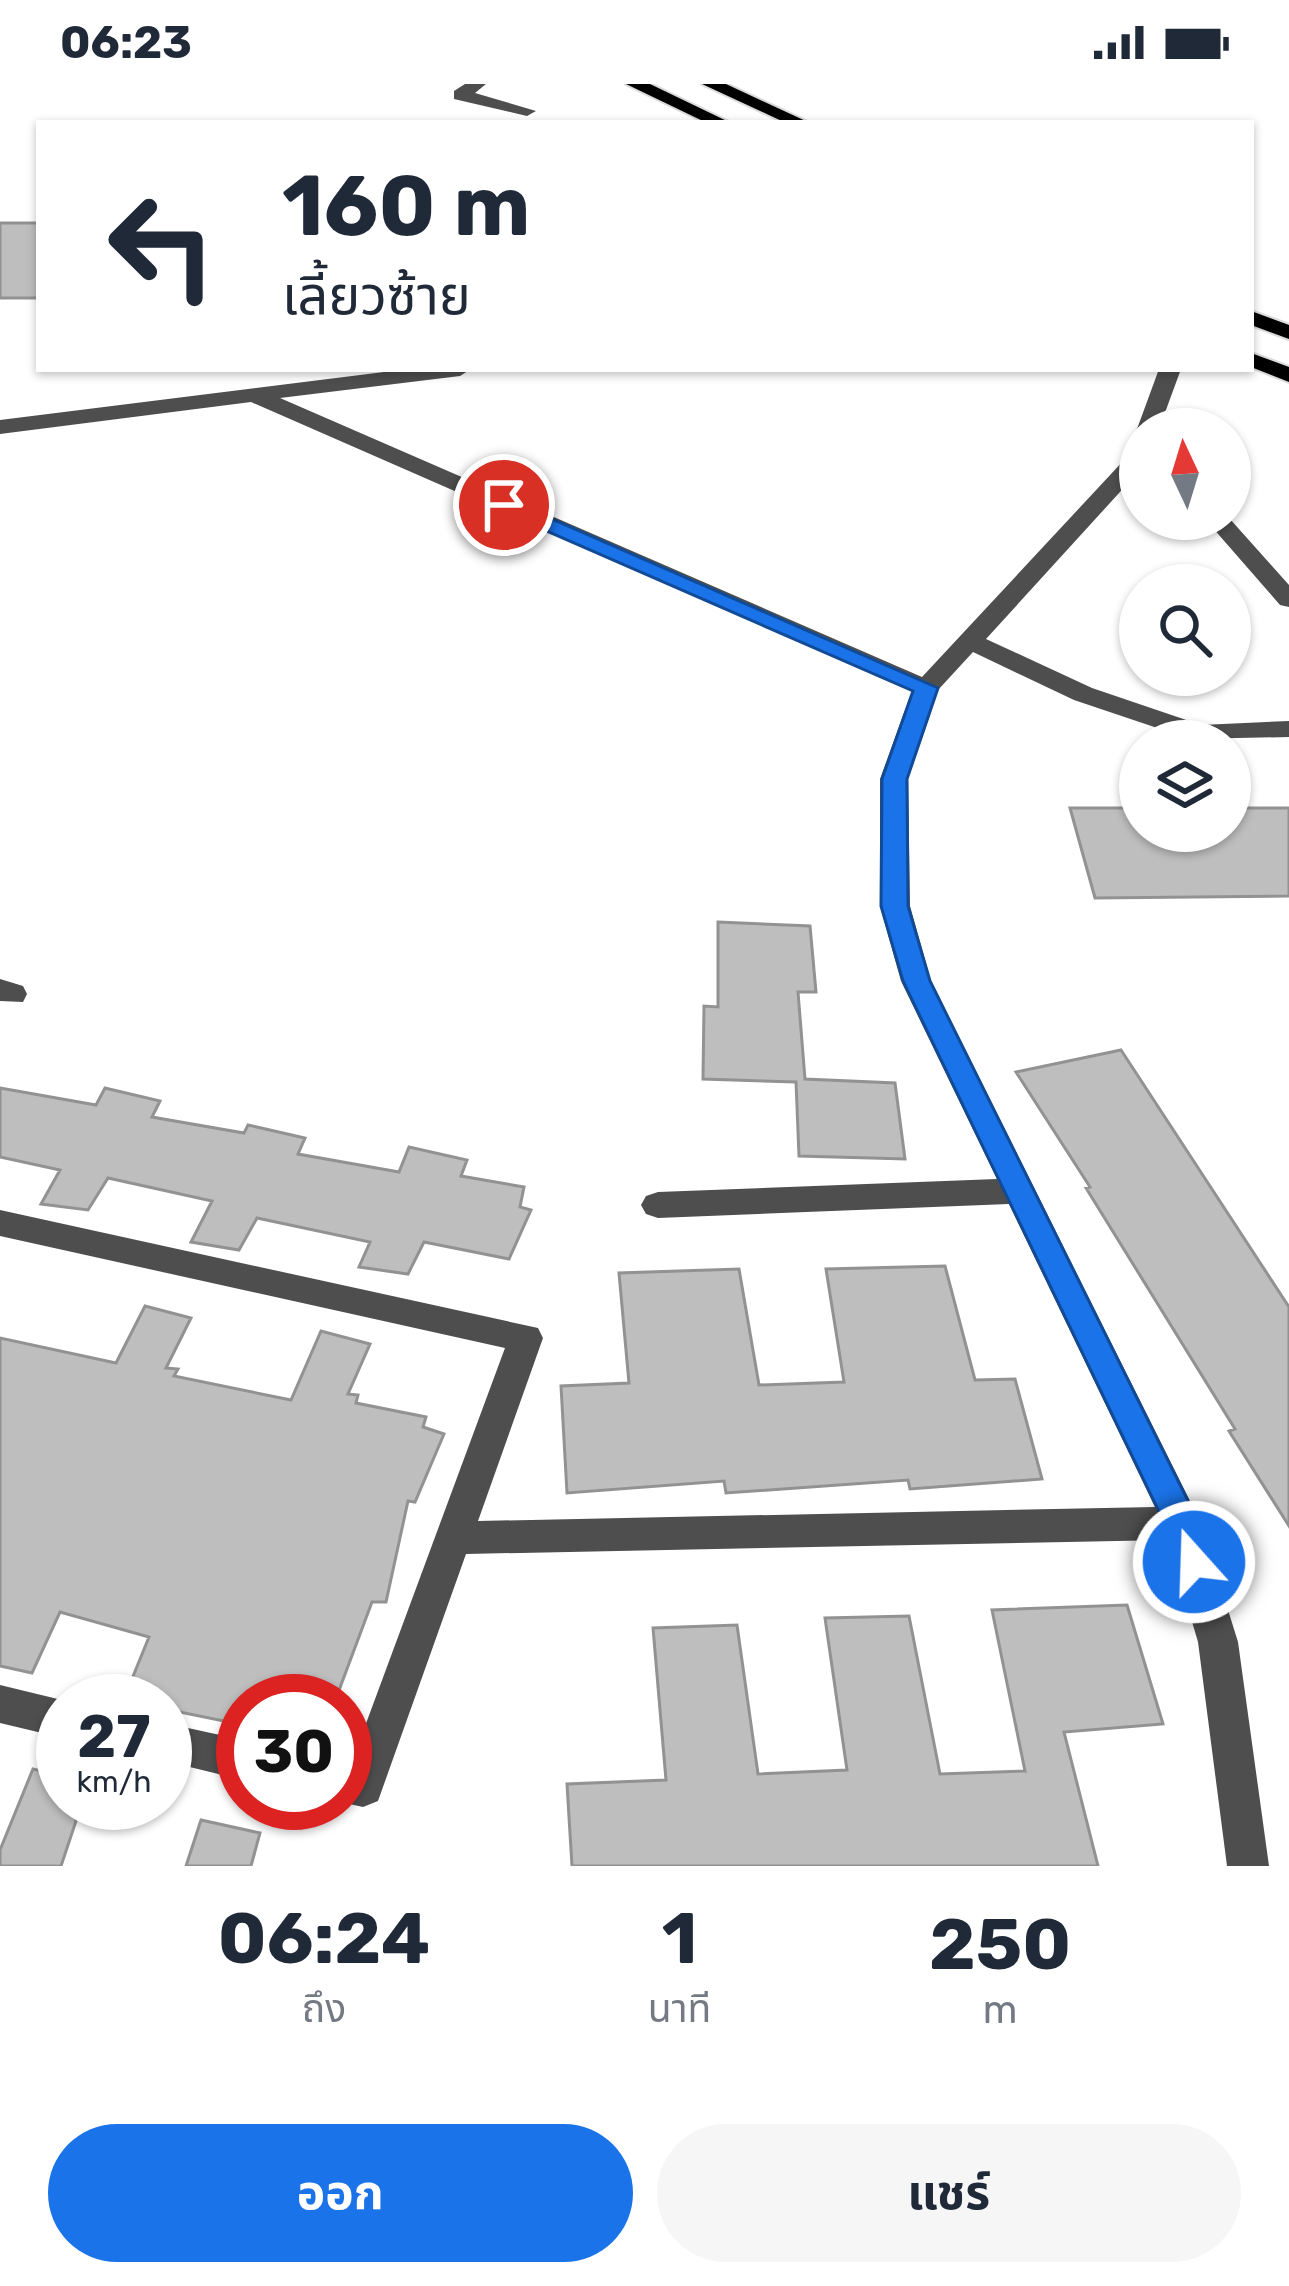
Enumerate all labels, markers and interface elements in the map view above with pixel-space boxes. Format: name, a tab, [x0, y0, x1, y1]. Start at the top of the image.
text: 06:23	[60, 16, 192, 69]
text: 160 m	[282, 156, 530, 256]
icon: left	[84, 168, 240, 324]
text: เลี้ยวซ้าย	[282, 264, 471, 328]
north arrow	[1119, 408, 1251, 540]
map controls	[1119, 408, 1251, 852]
pin	[453, 454, 555, 556]
icon: arrive	[471, 472, 537, 538]
button: search	[1119, 564, 1251, 696]
button: layers	[1119, 720, 1251, 852]
position arrow	[1131, 1499, 1257, 1625]
speed limit sign: 30	[216, 1674, 372, 1830]
text: 27	[77, 1701, 151, 1772]
text: km/h	[77, 1764, 151, 1800]
text: 06:24	[218, 1896, 430, 1981]
text: 1	[662, 1896, 698, 1981]
text: 250	[929, 1902, 1071, 1987]
text: ถึง	[302, 1986, 346, 2032]
text: นาที	[648, 1986, 711, 2032]
text: m	[983, 1987, 1018, 2033]
button: ออก	[48, 2124, 633, 2262]
button: แชร์	[657, 2124, 1241, 2262]

